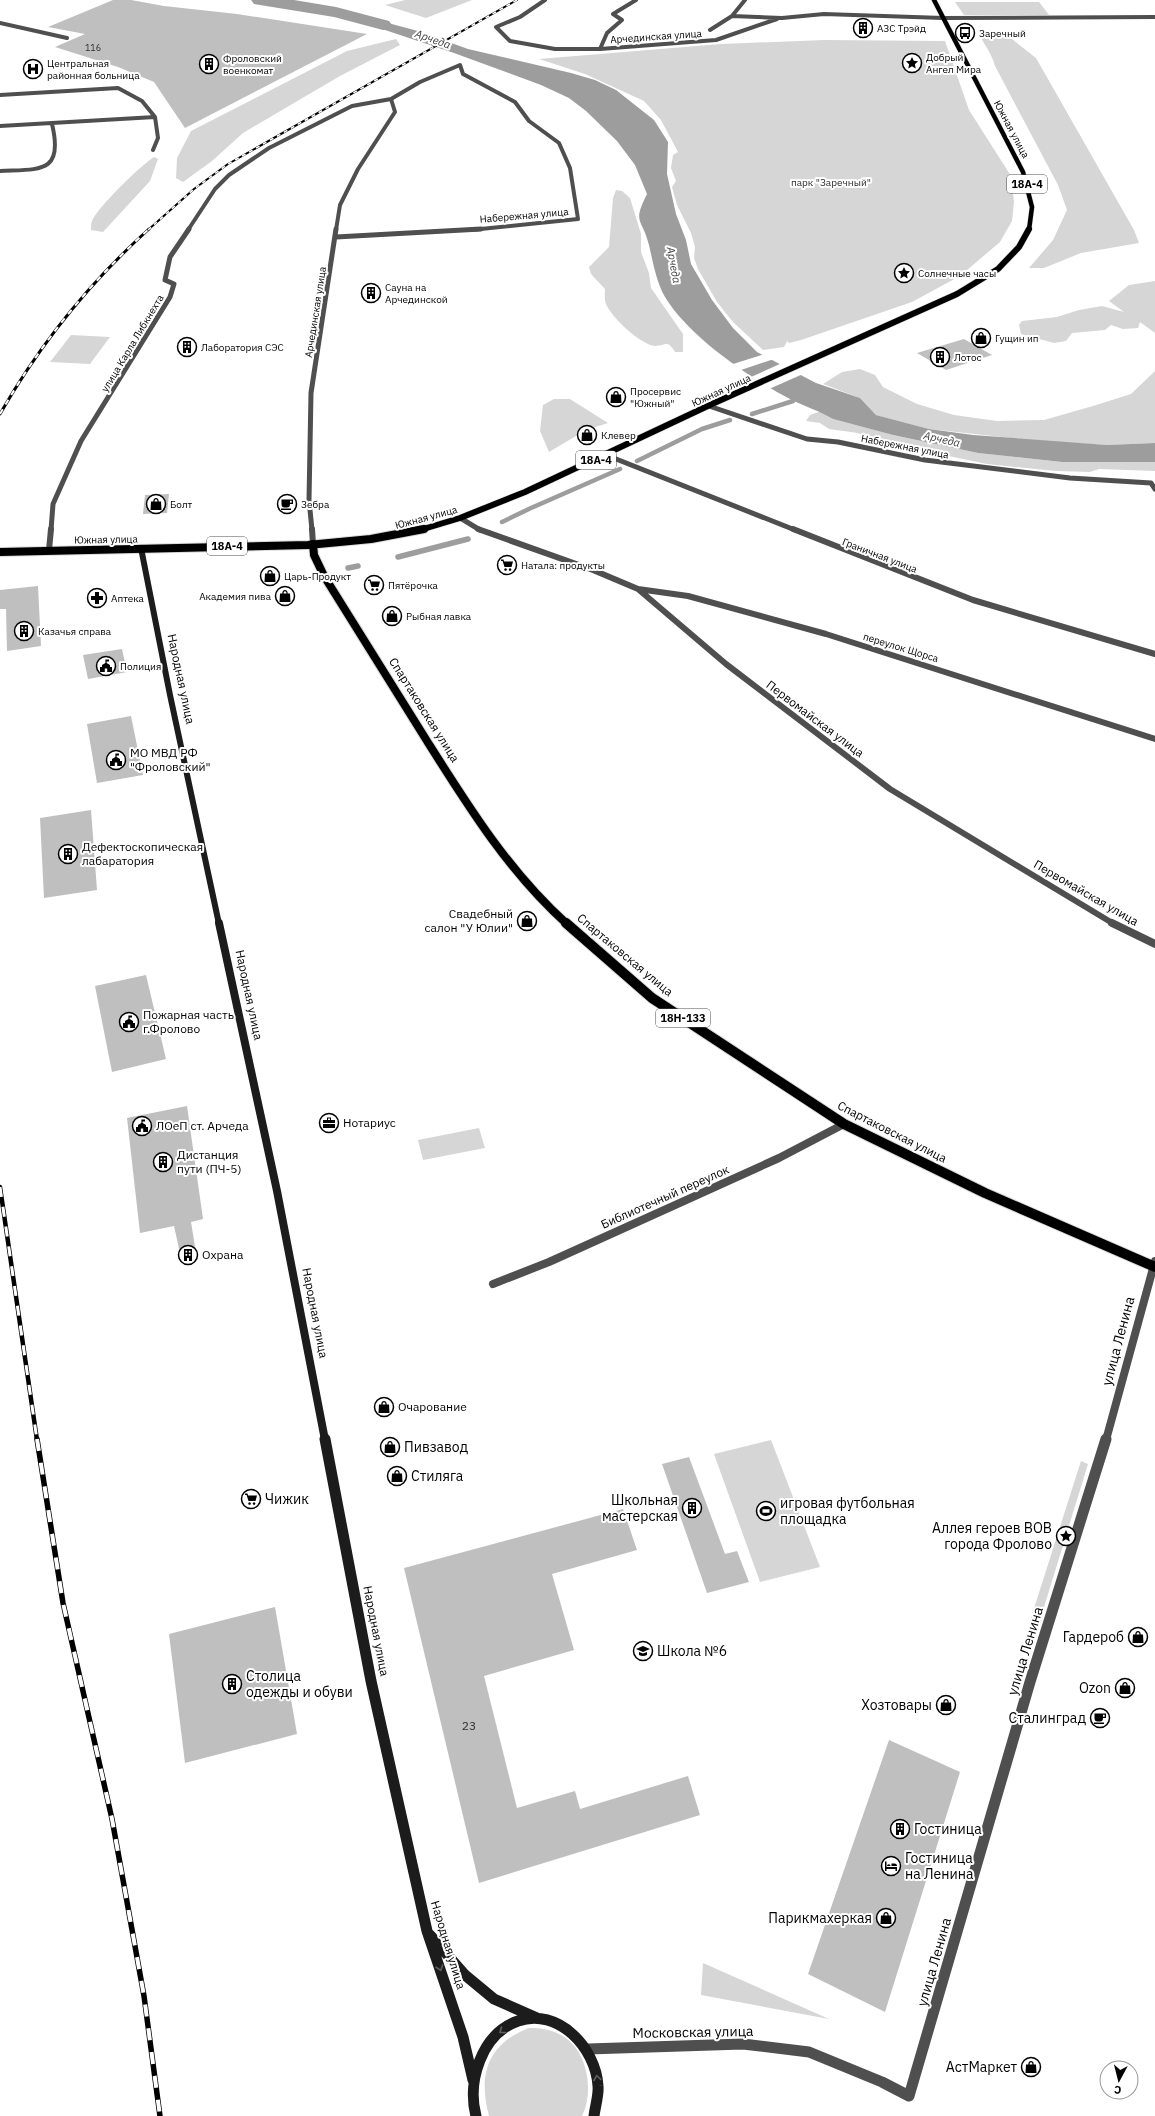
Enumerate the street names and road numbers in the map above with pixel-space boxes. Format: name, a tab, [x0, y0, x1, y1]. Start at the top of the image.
street label: Арчединская улица	[610, 27, 703, 46]
street label: Южная улица	[991, 98, 1033, 161]
road number: 18А-4	[1007, 175, 1047, 193]
street label: Набережная улица	[479, 205, 570, 226]
street label: Арчединская улица	[302, 265, 329, 359]
street label: улица Карла Либкнехта	[98, 292, 167, 394]
street label: Южная улица	[690, 371, 753, 410]
street label: Набережная улица	[860, 432, 951, 461]
road number: 18А-4	[576, 451, 616, 469]
street label: Южная улица	[394, 503, 459, 532]
street label: Южная улица	[74, 532, 139, 547]
street label: Граничная улица	[840, 535, 920, 576]
road number: 18А-4	[207, 537, 247, 555]
street label: переулок Щорса	[862, 630, 941, 665]
street label: Народная улица	[165, 633, 198, 726]
street label: Спартаковская улица	[386, 655, 463, 765]
street label: Первомайская улица	[763, 677, 868, 761]
street label: Первомайская улица	[1031, 856, 1142, 929]
street label: Спартаковская улица	[574, 910, 677, 1000]
street label: Народная улица	[233, 949, 266, 1042]
road number: 18Н-133	[656, 1009, 710, 1027]
street label: Спартаковская улица	[835, 1097, 950, 1166]
street label: Библиотечный переулок	[598, 1161, 732, 1232]
street label: Народная улица	[299, 1266, 332, 1360]
street label: улица Ленина	[1097, 1294, 1139, 1388]
street label: Народная улица	[360, 1584, 393, 1678]
street label: улица Ленина	[1003, 1604, 1047, 1697]
street label: Народная улица	[428, 1899, 469, 1991]
street label: улица Ленина	[913, 1915, 955, 2008]
street label: Московская улица	[632, 2022, 754, 2042]

